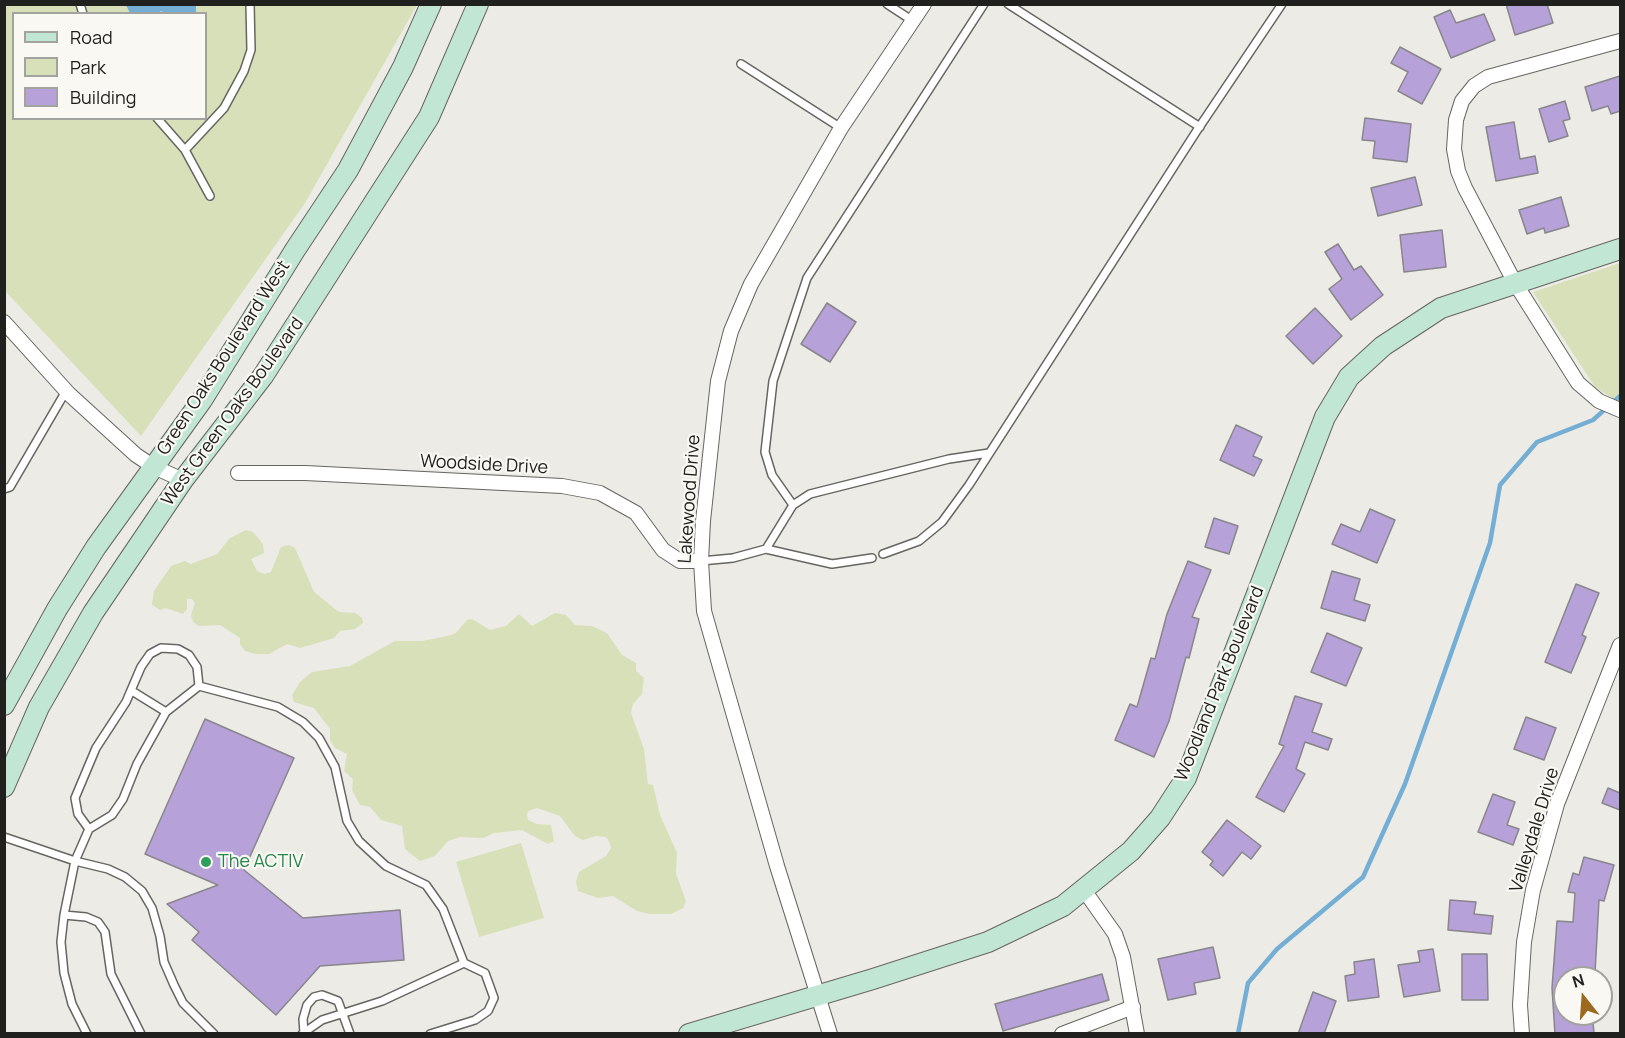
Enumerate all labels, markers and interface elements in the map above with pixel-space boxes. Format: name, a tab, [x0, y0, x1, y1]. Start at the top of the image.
legend	[12, 12, 207, 120]
text: Road	[70, 25, 113, 49]
text: Park	[70, 55, 106, 79]
text: Building	[70, 85, 136, 109]
street label: Green Oaks Boulevard West	[153, 257, 295, 459]
street label: West Green Oaks Boulevard	[157, 314, 309, 510]
street label: Lakewood Drive	[675, 434, 705, 564]
street label: Woodside Drive	[419, 451, 549, 479]
street label: Woodland Park Boulevard	[1171, 583, 1269, 785]
street label: Valleydale Drive	[1506, 765, 1564, 895]
place label: The ACTIV	[218, 851, 303, 873]
marker: The ACTIV	[199, 855, 213, 869]
north arrow	[1553, 966, 1613, 1026]
text: N	[1570, 968, 1587, 993]

